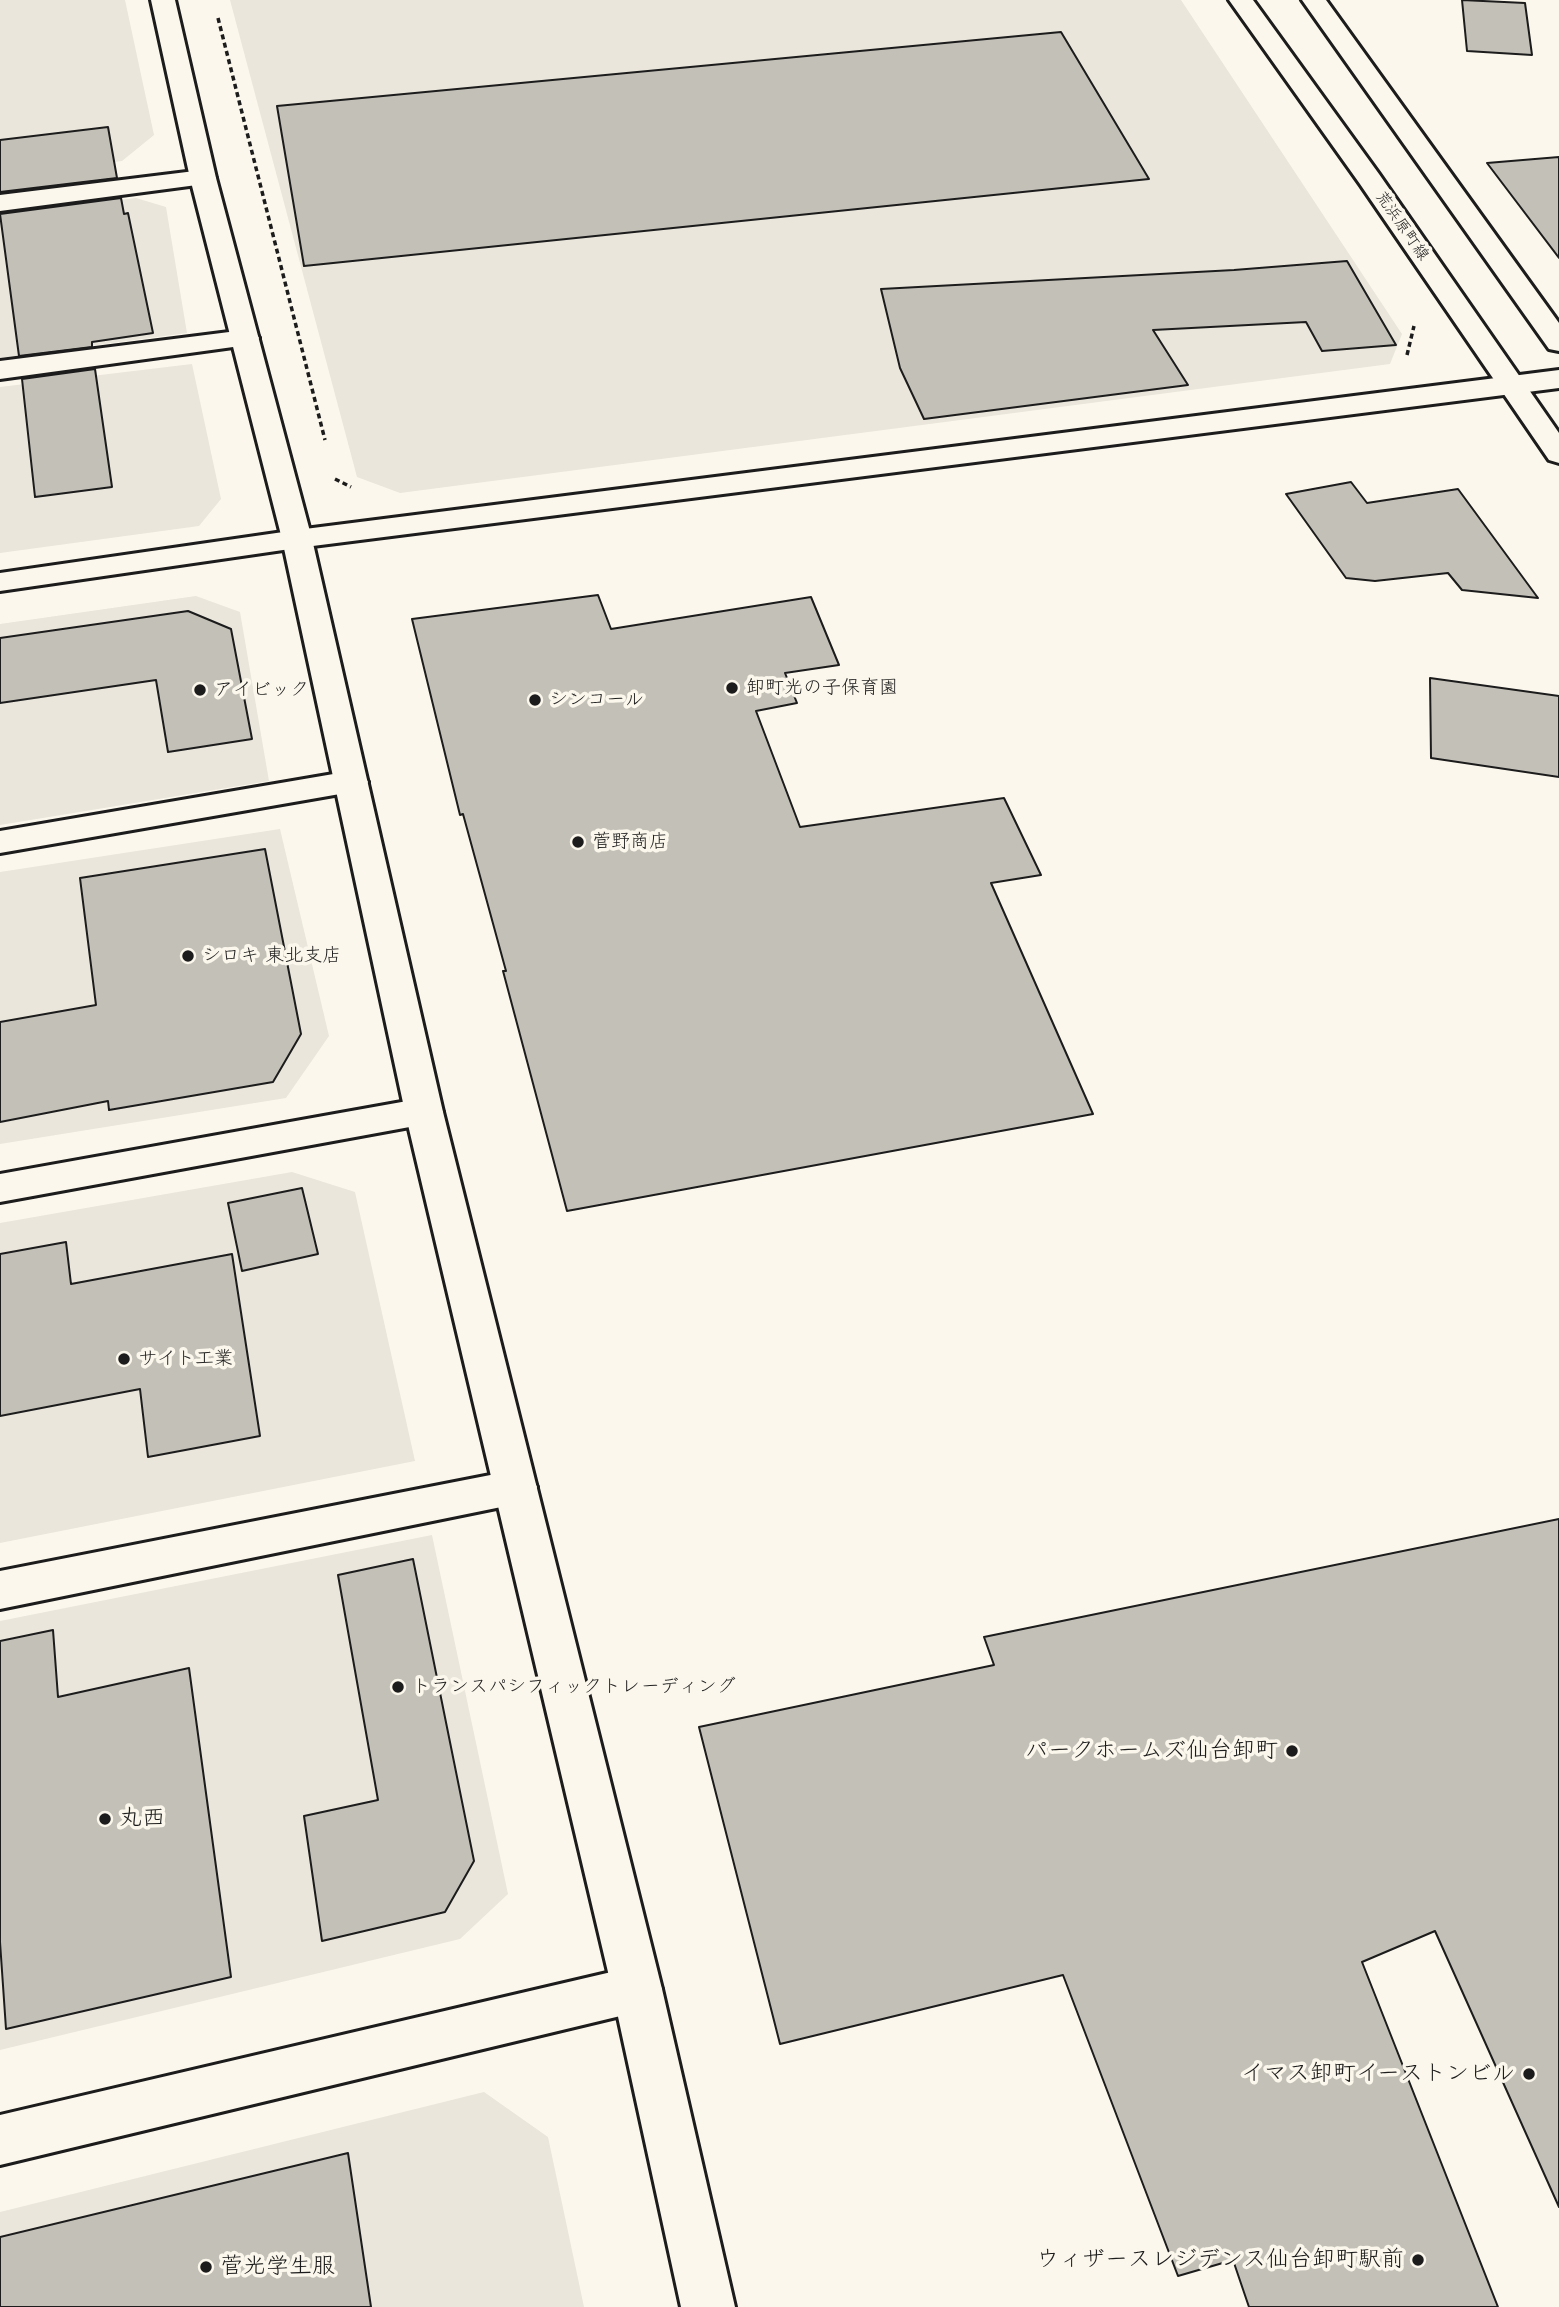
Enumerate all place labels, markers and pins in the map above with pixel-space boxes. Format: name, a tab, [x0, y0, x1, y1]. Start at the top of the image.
place label: 卸町光の子保育園	[746, 677, 898, 699]
place label: アイビック	[214, 679, 309, 701]
marker: 卸町光の子保育園	[724, 680, 740, 696]
marker: アイビック	[192, 682, 208, 698]
place label: シンコール	[549, 689, 644, 711]
marker: シンコール	[527, 692, 543, 708]
place label: 菅野商店	[592, 831, 668, 853]
marker: 菅野商店	[570, 834, 586, 850]
place label: シロキ 東北支店	[202, 945, 341, 967]
marker: シロキ 東北支店	[180, 948, 196, 964]
place label: サイト工業	[138, 1348, 233, 1370]
marker: サイト工業	[116, 1351, 132, 1367]
place label: トランスパシフィックトレーディング	[412, 1676, 736, 1698]
marker: トランスパシフィックトレーディング	[390, 1679, 406, 1695]
place label: パークホームズ仙台卸町	[1025, 1737, 1278, 1765]
marker: パークホームズ仙台卸町	[1284, 1743, 1300, 1759]
place label: 丸西	[119, 1805, 165, 1833]
marker: 丸西	[97, 1811, 113, 1827]
place label: イマス卸町イーストンビル	[1241, 2060, 1515, 2088]
marker: イマス卸町イーストンビル	[1521, 2066, 1537, 2082]
place label: ウィザースレジデンス仙台卸町駅前	[1036, 2246, 1404, 2274]
marker: ウィザースレジデンス仙台卸町駅前	[1410, 2252, 1426, 2268]
place label: 菅光学生服	[220, 2253, 335, 2281]
marker: 菅光学生服	[198, 2259, 214, 2275]

